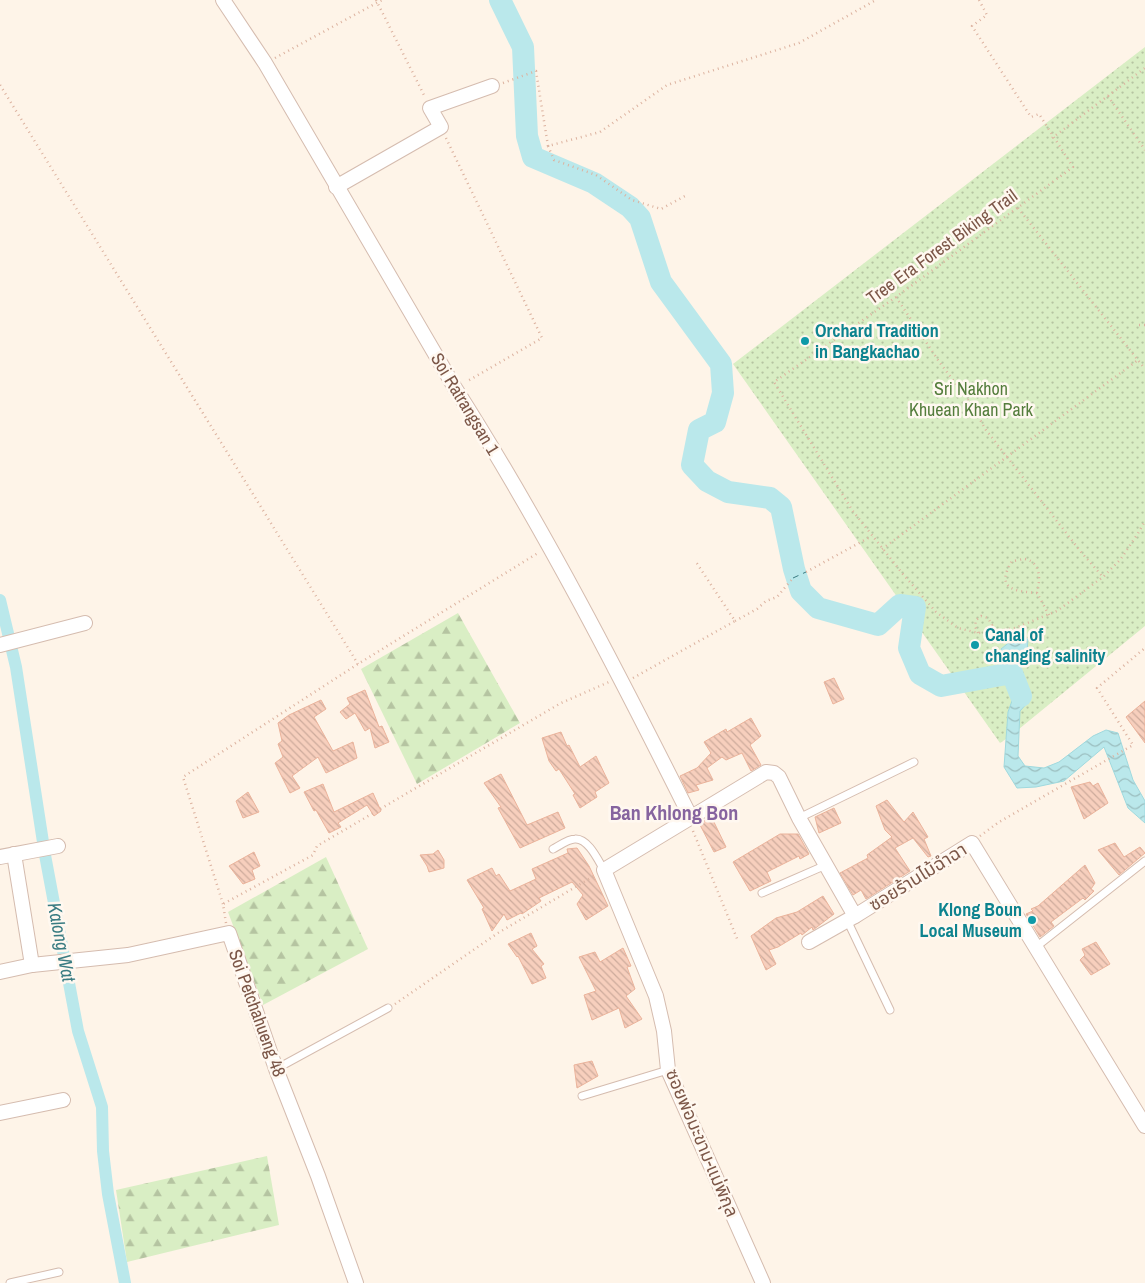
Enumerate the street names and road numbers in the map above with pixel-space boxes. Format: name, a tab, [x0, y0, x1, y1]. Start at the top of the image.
street label: Tree Era Forest Biking Trail	[861, 183, 1022, 310]
street label: Soi Ratrangsan 1	[425, 348, 506, 460]
street label: ซอยร้านไม้ฉำฉา	[864, 837, 971, 917]
street label: Soi Petchahueng 48	[223, 946, 292, 1080]
street label: ซอยพ่อมะขาม-แม่พิกุล	[660, 1065, 745, 1221]

